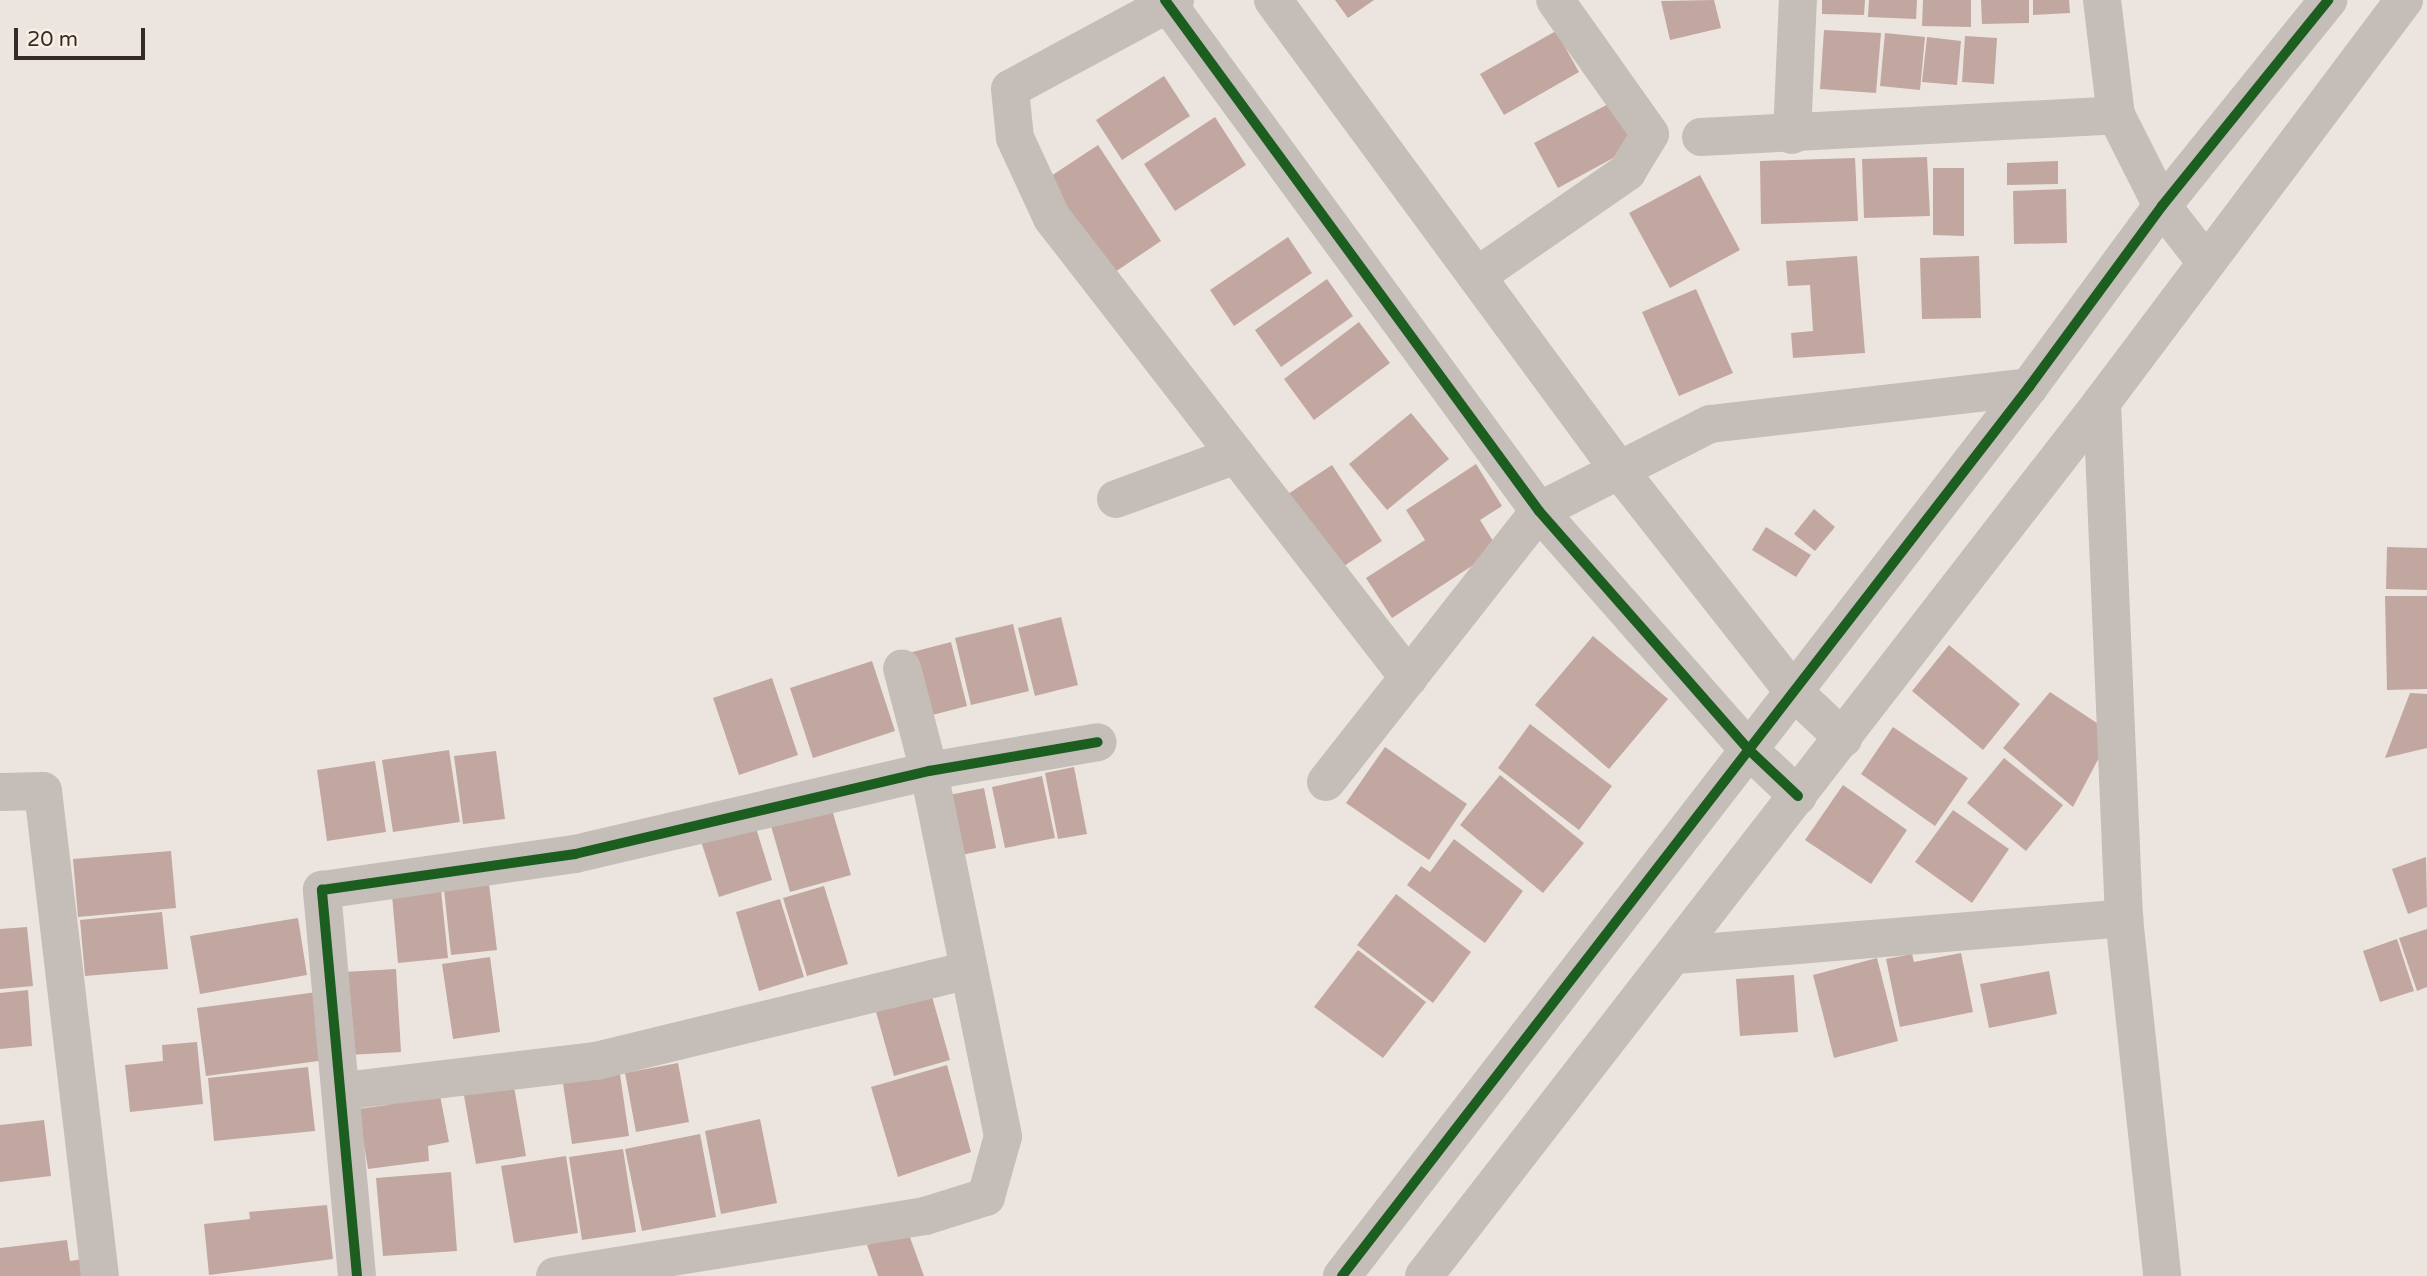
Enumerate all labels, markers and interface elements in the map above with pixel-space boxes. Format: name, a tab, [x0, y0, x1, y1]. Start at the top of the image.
scale bar	[18, 14, 149, 58]
text: 20 m	[27, 27, 78, 52]

